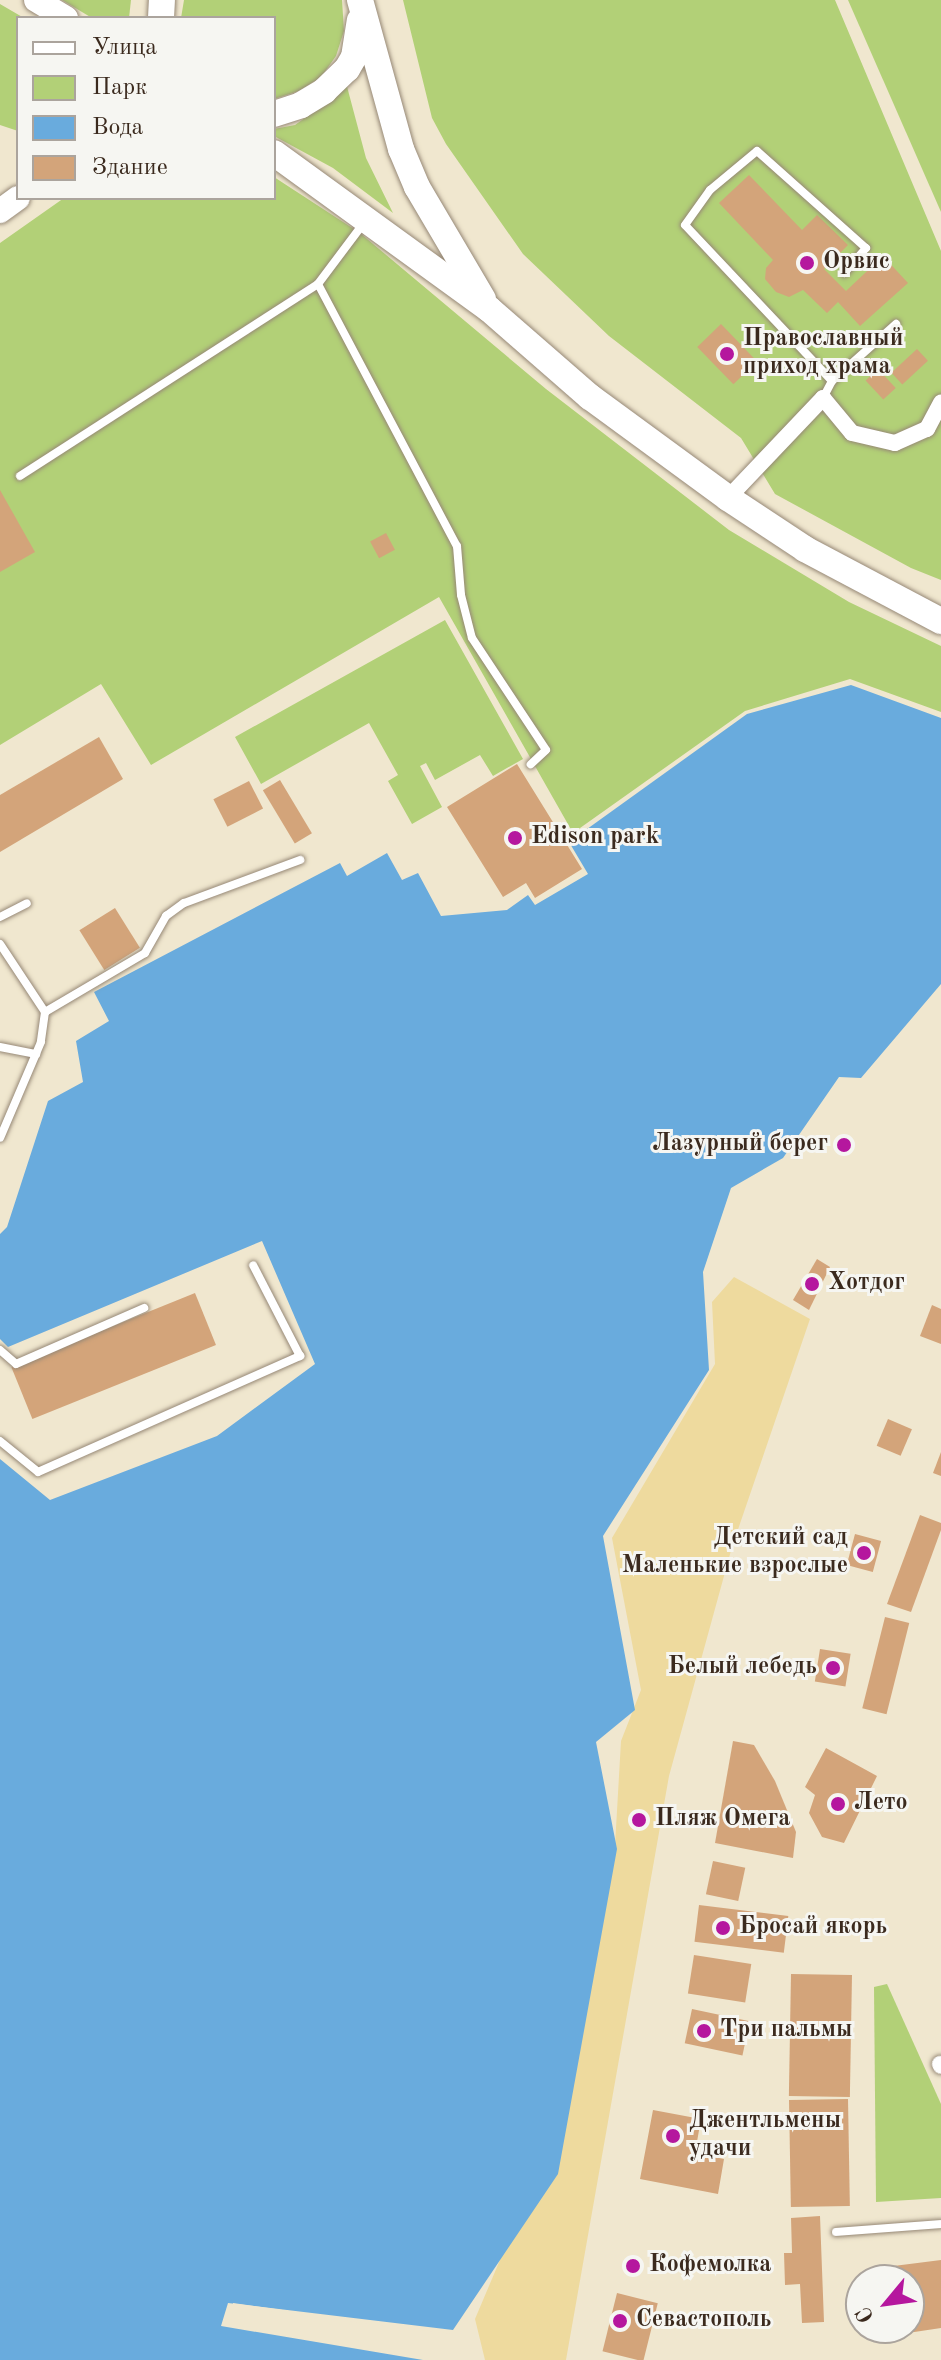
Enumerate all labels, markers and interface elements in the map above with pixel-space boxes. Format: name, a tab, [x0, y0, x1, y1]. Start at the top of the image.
legend	[16, 16, 276, 200]
text: Улица	[92, 36, 157, 60]
text: Парк	[92, 76, 147, 100]
text: Вода	[92, 116, 143, 140]
text: Здание	[92, 156, 168, 180]
place label: Орвис	[823, 249, 890, 277]
marker: Орвис	[798, 254, 816, 272]
place label: Православный приход храма	[743, 326, 904, 382]
marker: Православный приход храма	[718, 345, 736, 363]
place label: Edison park	[531, 824, 659, 852]
marker: Edison park	[506, 829, 524, 847]
place label: Лазурный берег	[652, 1131, 828, 1159]
marker: Лазурный берег	[835, 1136, 853, 1154]
place label: Хотдог	[828, 1270, 905, 1298]
marker: Хотдог	[803, 1275, 821, 1293]
place label: Детский сад Маленькие взрослые	[622, 1525, 848, 1581]
marker: Детский сад Маленькие взрослые	[855, 1544, 873, 1562]
place label: Белый лебедь	[668, 1654, 817, 1682]
marker: Белый лебедь	[824, 1659, 842, 1677]
place label: Лето	[854, 1790, 908, 1818]
marker: Лето	[829, 1795, 847, 1813]
place label: Пляж Омега	[655, 1806, 790, 1834]
marker: Пляж Омега	[630, 1811, 648, 1829]
place label: Бросай якорь	[739, 1914, 887, 1942]
marker: Бросай якорь	[714, 1919, 732, 1937]
place label: Три пальмы	[720, 2017, 852, 2045]
marker: Три пальмы	[695, 2022, 713, 2040]
place label: Джентльмены удачи	[689, 2108, 841, 2164]
marker: Джентльмены удачи	[664, 2127, 682, 2145]
place label: Кофемолка	[649, 2252, 771, 2280]
marker: Кофемолка	[624, 2257, 642, 2275]
north arrow	[845, 2264, 925, 2344]
text: С	[853, 2303, 879, 2326]
place label: Севастополь	[636, 2307, 772, 2335]
marker: Севастополь	[611, 2312, 629, 2330]

